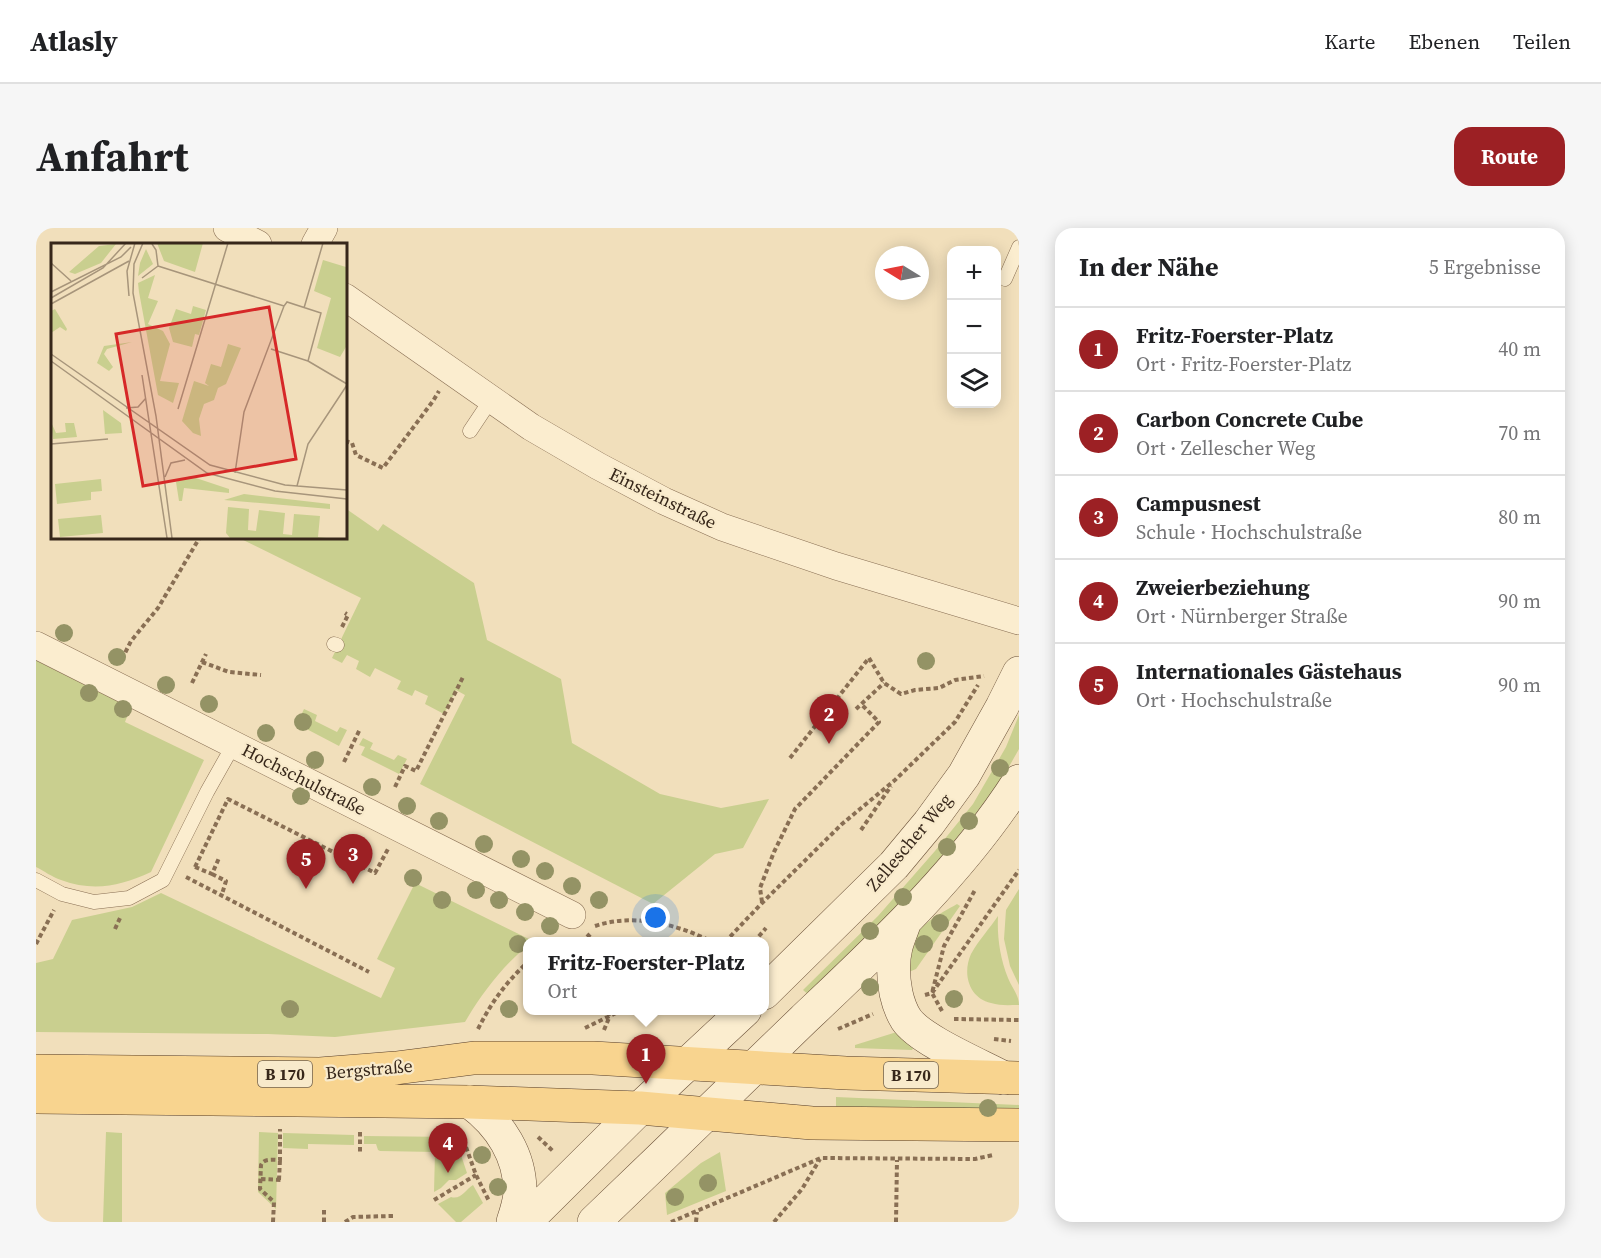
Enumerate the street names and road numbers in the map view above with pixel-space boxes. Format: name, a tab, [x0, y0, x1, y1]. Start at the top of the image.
street label: Einsteinstraße	[605, 461, 721, 535]
street label: Hochschulstraße	[238, 737, 370, 821]
street label: Zellescher Weg	[861, 788, 957, 896]
street label: Bergstraße	[324, 1053, 414, 1085]
road number: B 170	[258, 1061, 312, 1087]
road number: B 170	[884, 1062, 938, 1088]

